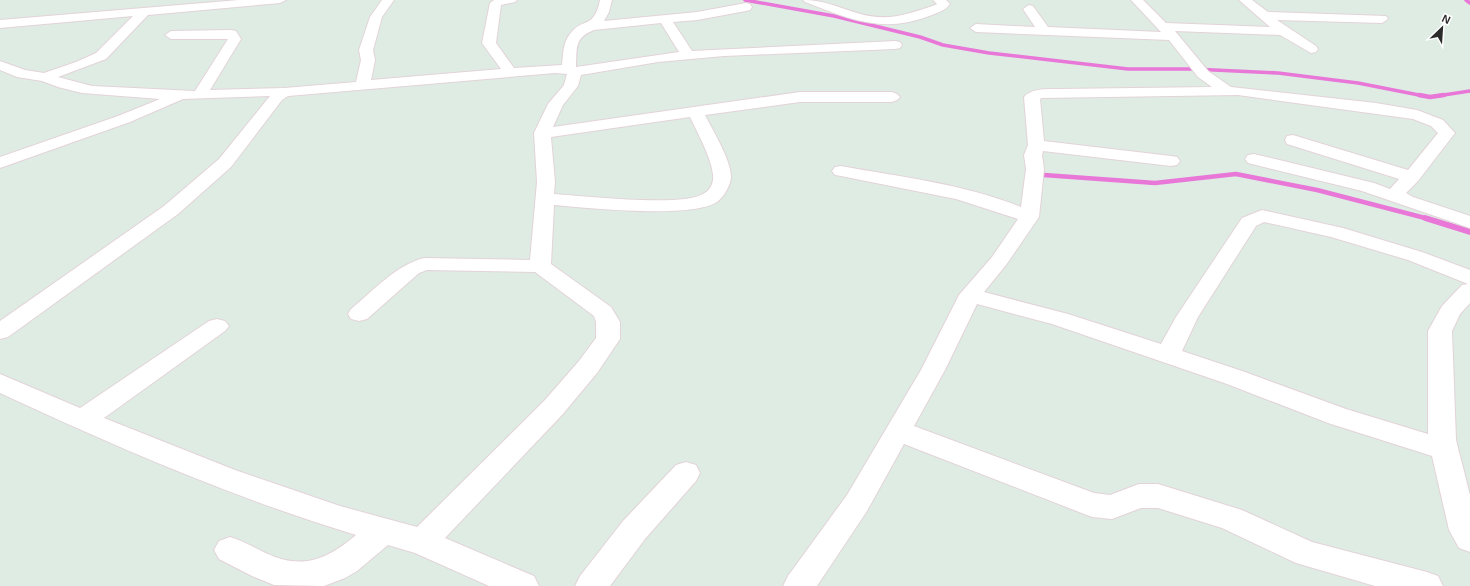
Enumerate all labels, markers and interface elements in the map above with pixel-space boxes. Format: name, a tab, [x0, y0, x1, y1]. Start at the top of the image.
north arrow	[1422, 8, 1462, 48]
text: N	[1440, 12, 1452, 26]

